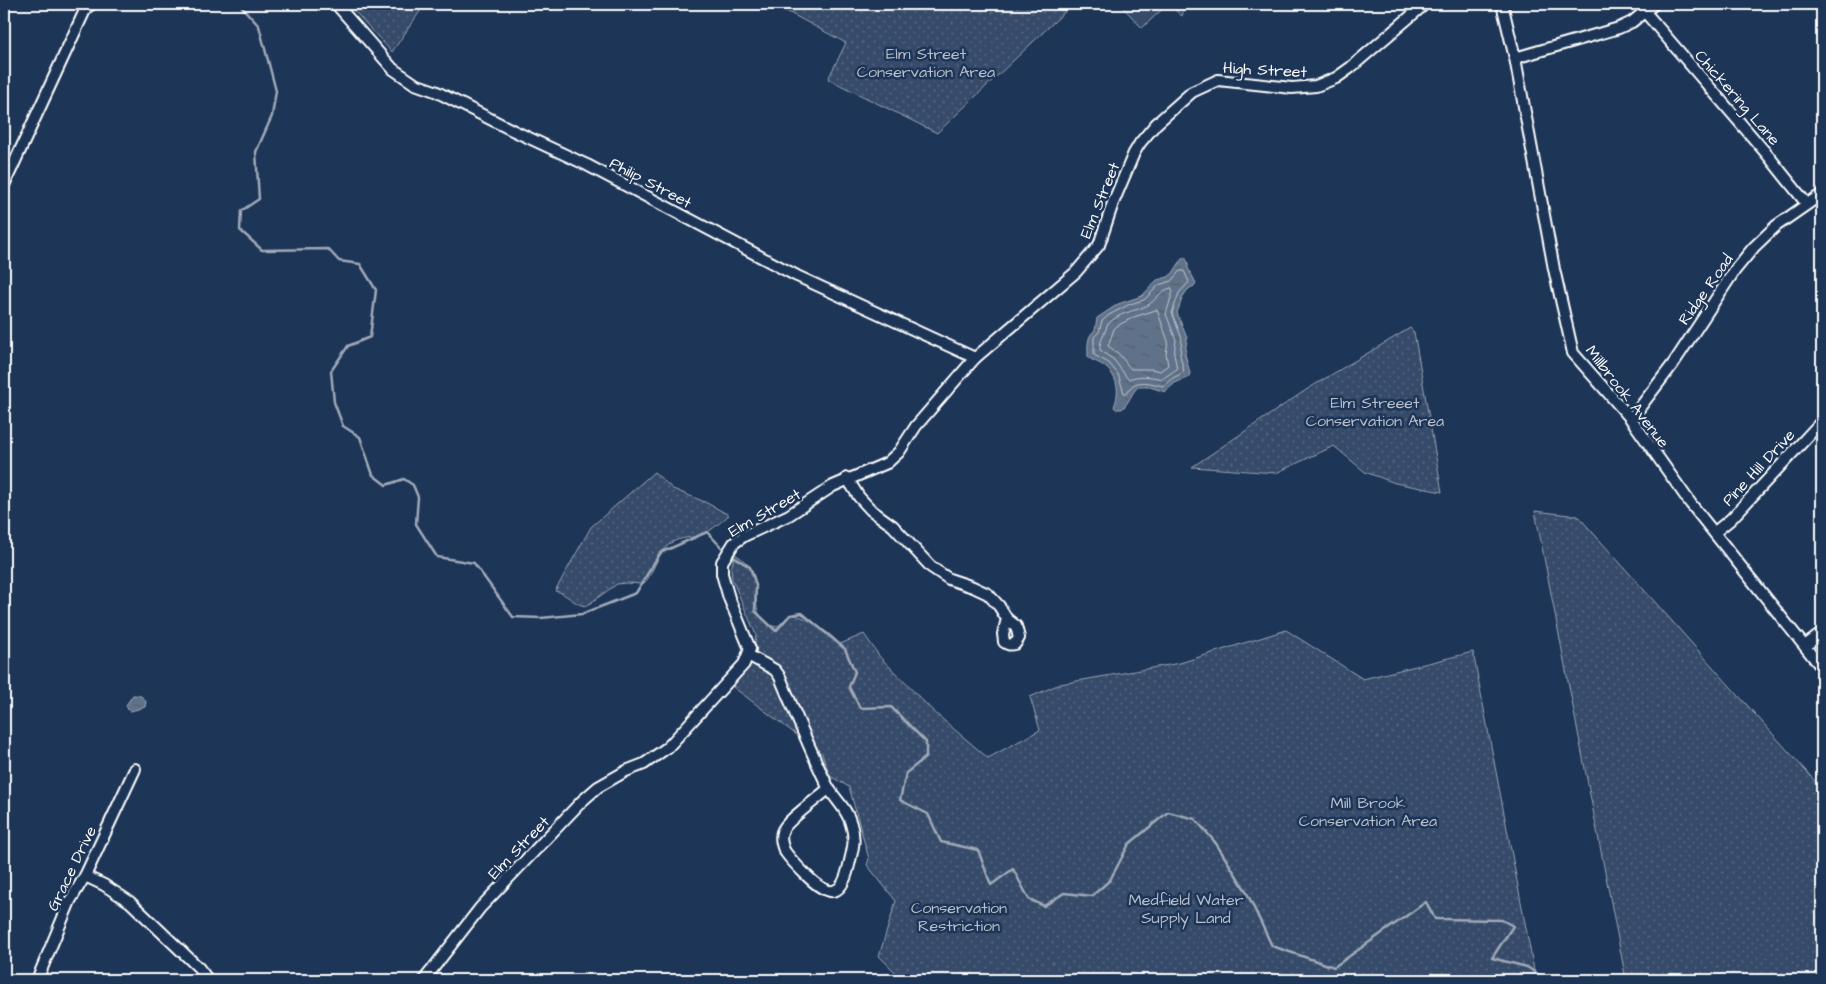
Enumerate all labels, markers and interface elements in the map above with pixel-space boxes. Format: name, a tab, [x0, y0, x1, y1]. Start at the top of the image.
park label: Elm Street Conservation Area	[857, 43, 995, 83]
street label: Chickering Lane	[1689, 45, 1785, 151]
street label: High Street	[1222, 57, 1308, 84]
street label: Philip Street	[606, 152, 696, 214]
street label: Elm Street	[1075, 159, 1125, 242]
street label: Ridge Road	[1673, 250, 1739, 330]
street label: Millbrook Avenue	[1580, 341, 1674, 453]
park label: Elm Streeet Conservation Area	[1306, 392, 1444, 432]
street label: Pine Hill Drive	[1717, 424, 1800, 511]
street label: Elm Street	[724, 483, 805, 542]
park label: Mill Brook Conservation Area	[1299, 792, 1437, 832]
street label: Elm Street	[483, 811, 555, 884]
street label: Grace Drive	[42, 822, 102, 915]
park label: Medfield Water Supply Land	[1129, 889, 1244, 930]
park label: Conservation Restriction	[911, 897, 1007, 937]

